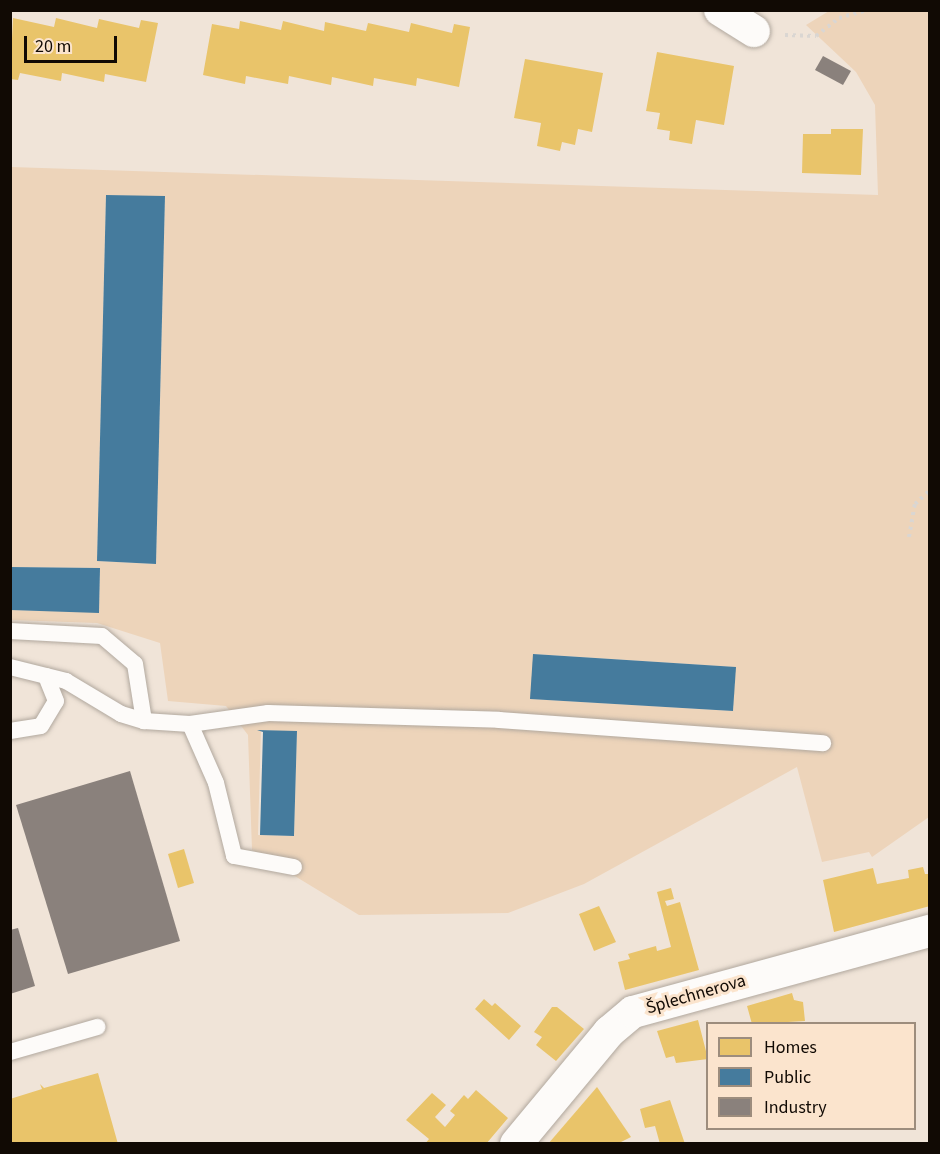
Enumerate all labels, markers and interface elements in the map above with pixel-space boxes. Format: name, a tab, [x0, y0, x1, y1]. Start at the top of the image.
scale bar	[27, 24, 120, 62]
text: 20 m	[35, 34, 71, 59]
street label: Šplechnerova	[644, 970, 748, 1020]
legend	[706, 1022, 916, 1130]
text: Homes	[764, 1035, 817, 1060]
text: Public	[764, 1065, 811, 1090]
text: Industry	[764, 1095, 827, 1120]

